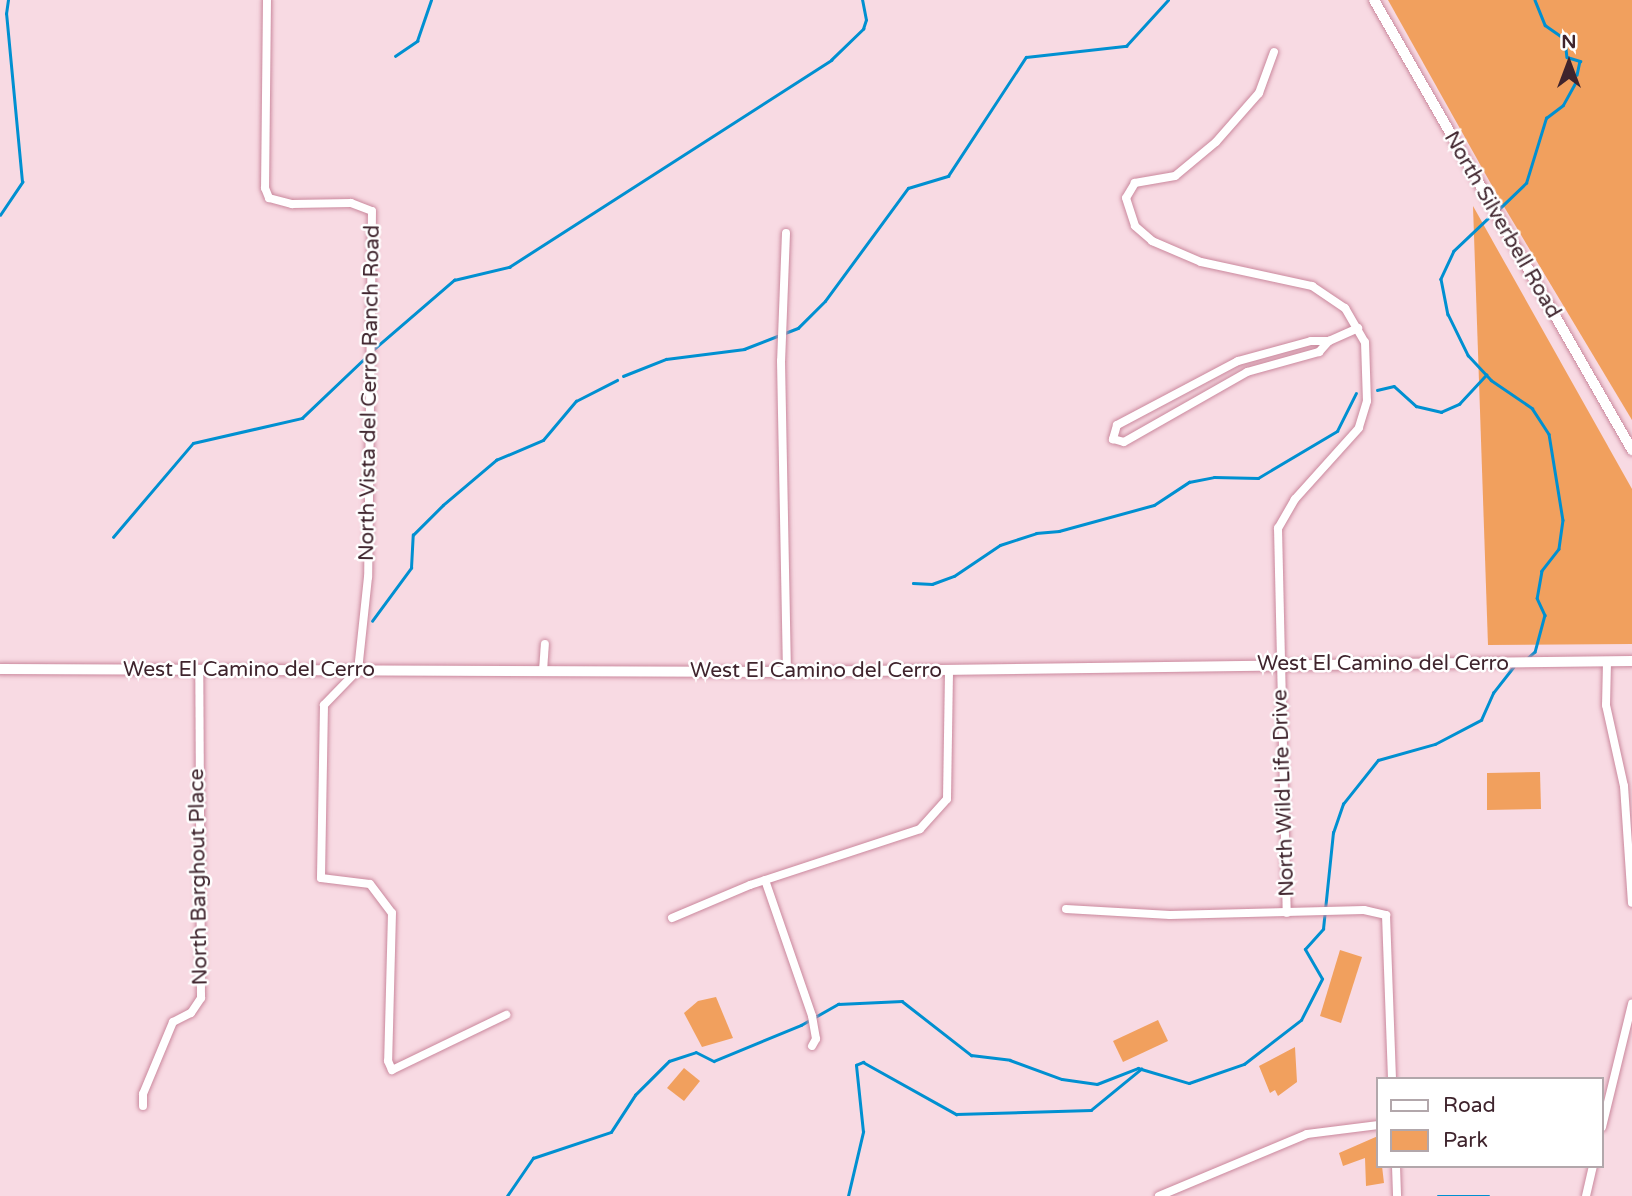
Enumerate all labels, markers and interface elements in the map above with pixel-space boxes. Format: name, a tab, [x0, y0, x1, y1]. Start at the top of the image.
north arrow	[1534, 28, 1604, 98]
text: N	[1561, 31, 1577, 53]
street label: North Silverbell Road	[1438, 127, 1566, 323]
street label: North Vista del Cerro Ranch Road	[354, 225, 386, 561]
street label: West El Camino del Cerro	[1257, 651, 1509, 677]
street label: West El Camino del Cerro	[123, 657, 375, 683]
street label: West El Camino del Cerro	[690, 658, 942, 684]
street label: North Wild Life Drive	[1268, 689, 1300, 897]
street label: North Barghout Place	[185, 768, 213, 986]
legend	[1376, 1077, 1604, 1168]
text: Road	[1443, 1093, 1496, 1118]
text: Park	[1443, 1128, 1488, 1153]

